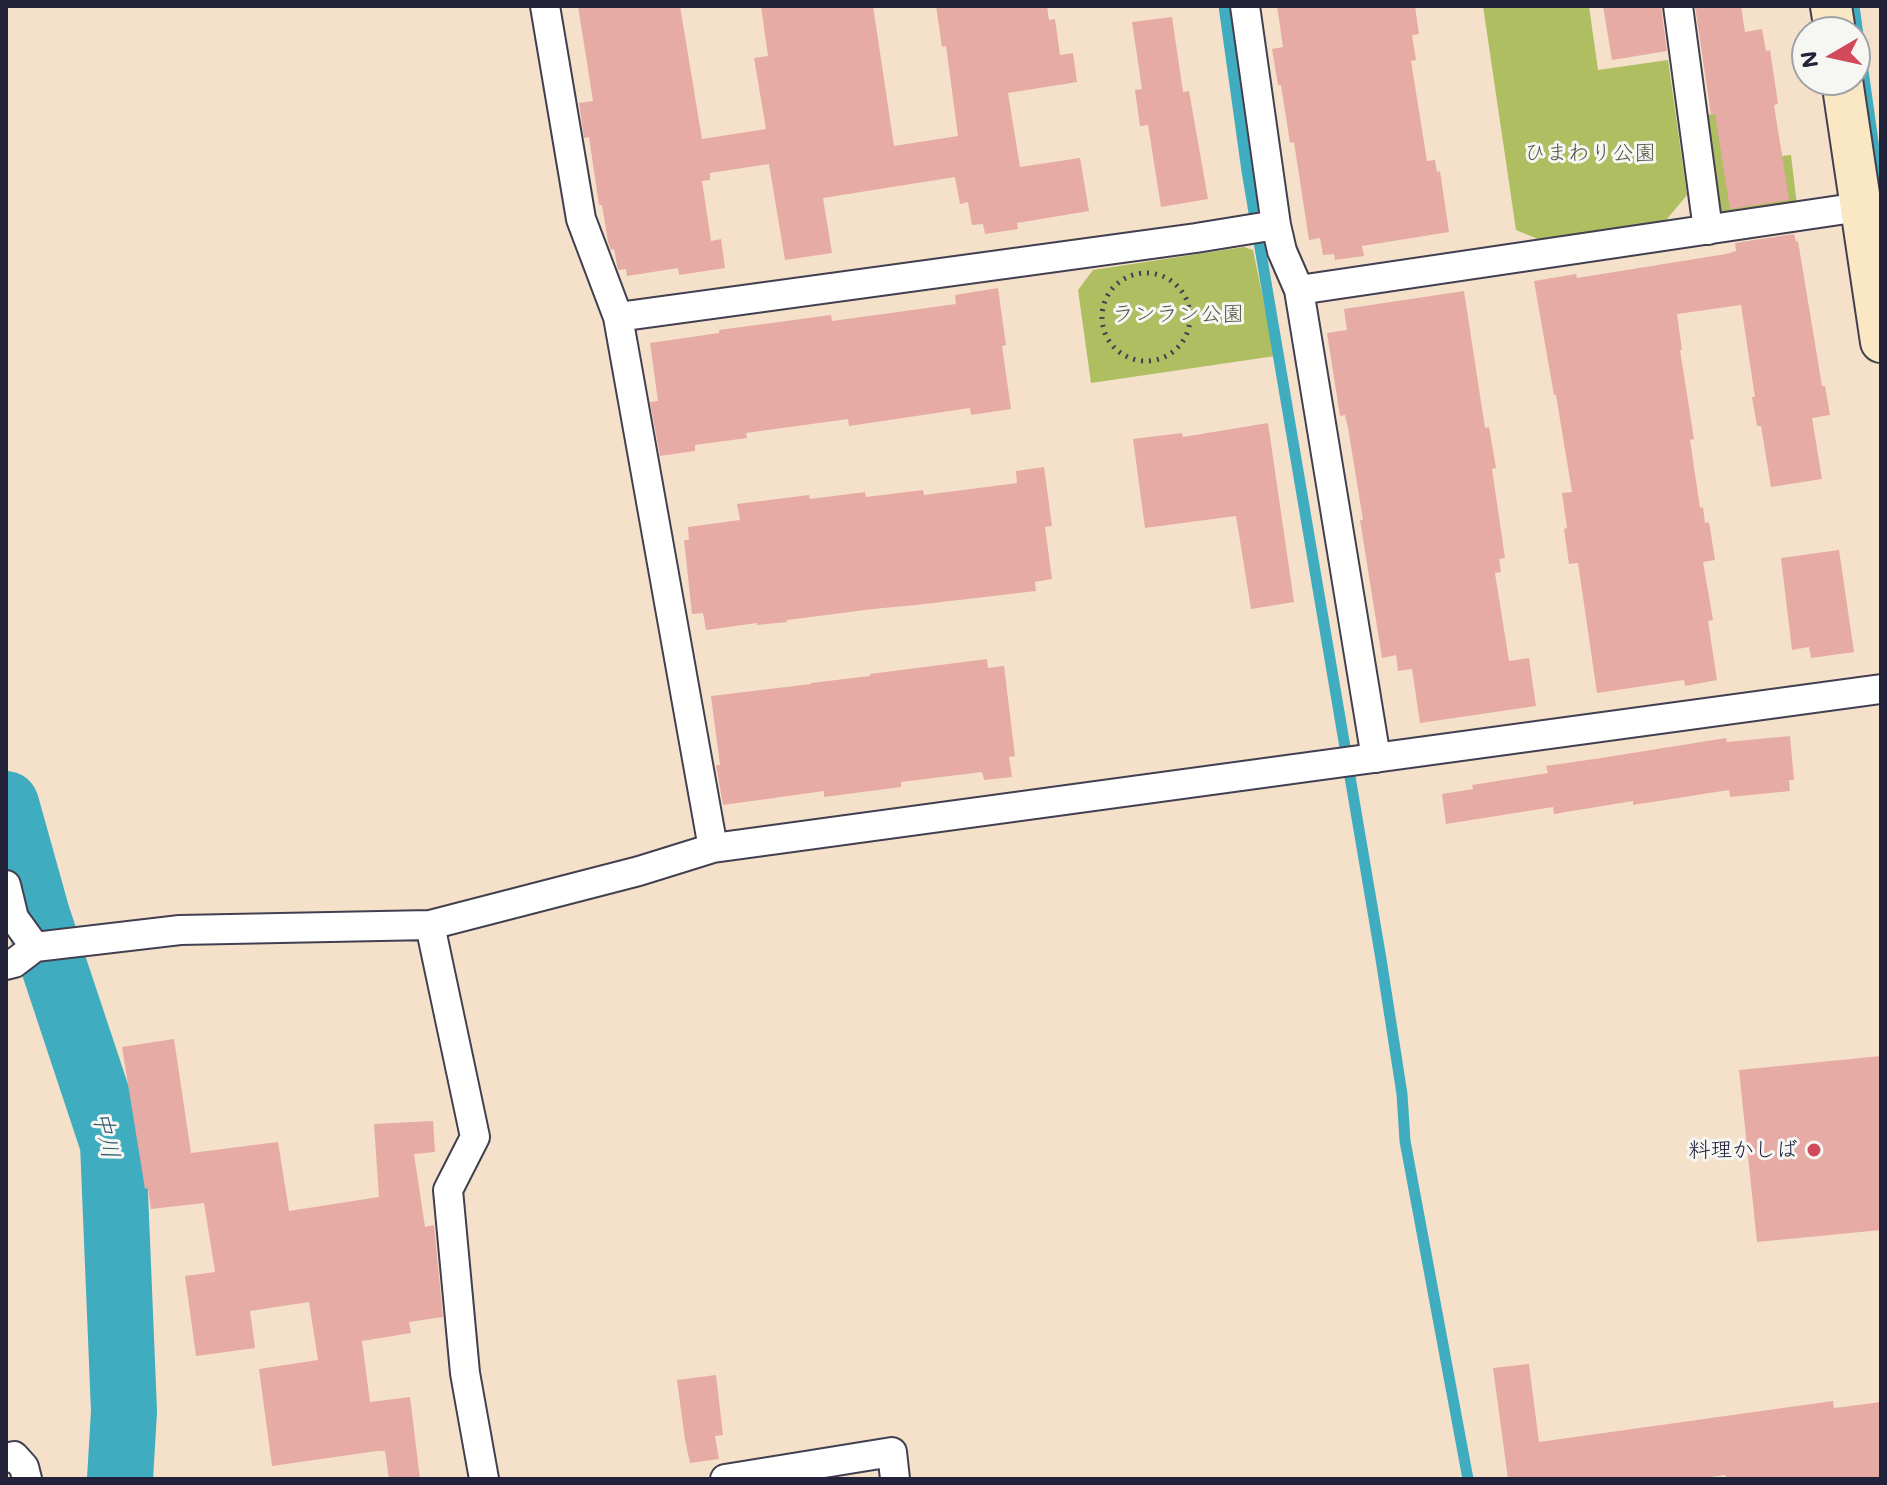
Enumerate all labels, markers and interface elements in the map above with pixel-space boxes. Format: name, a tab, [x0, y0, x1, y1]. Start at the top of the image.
north arrow	[1791, 16, 1871, 96]
text: N	[1793, 49, 1824, 70]
park label: ひまわり公園	[1524, 140, 1656, 166]
park label: ランラン公園	[1112, 301, 1244, 327]
water label: 中川	[87, 1109, 125, 1161]
place label: 料理かしば	[1688, 1137, 1798, 1163]
marker: 料理かしば	[1805, 1141, 1823, 1159]

